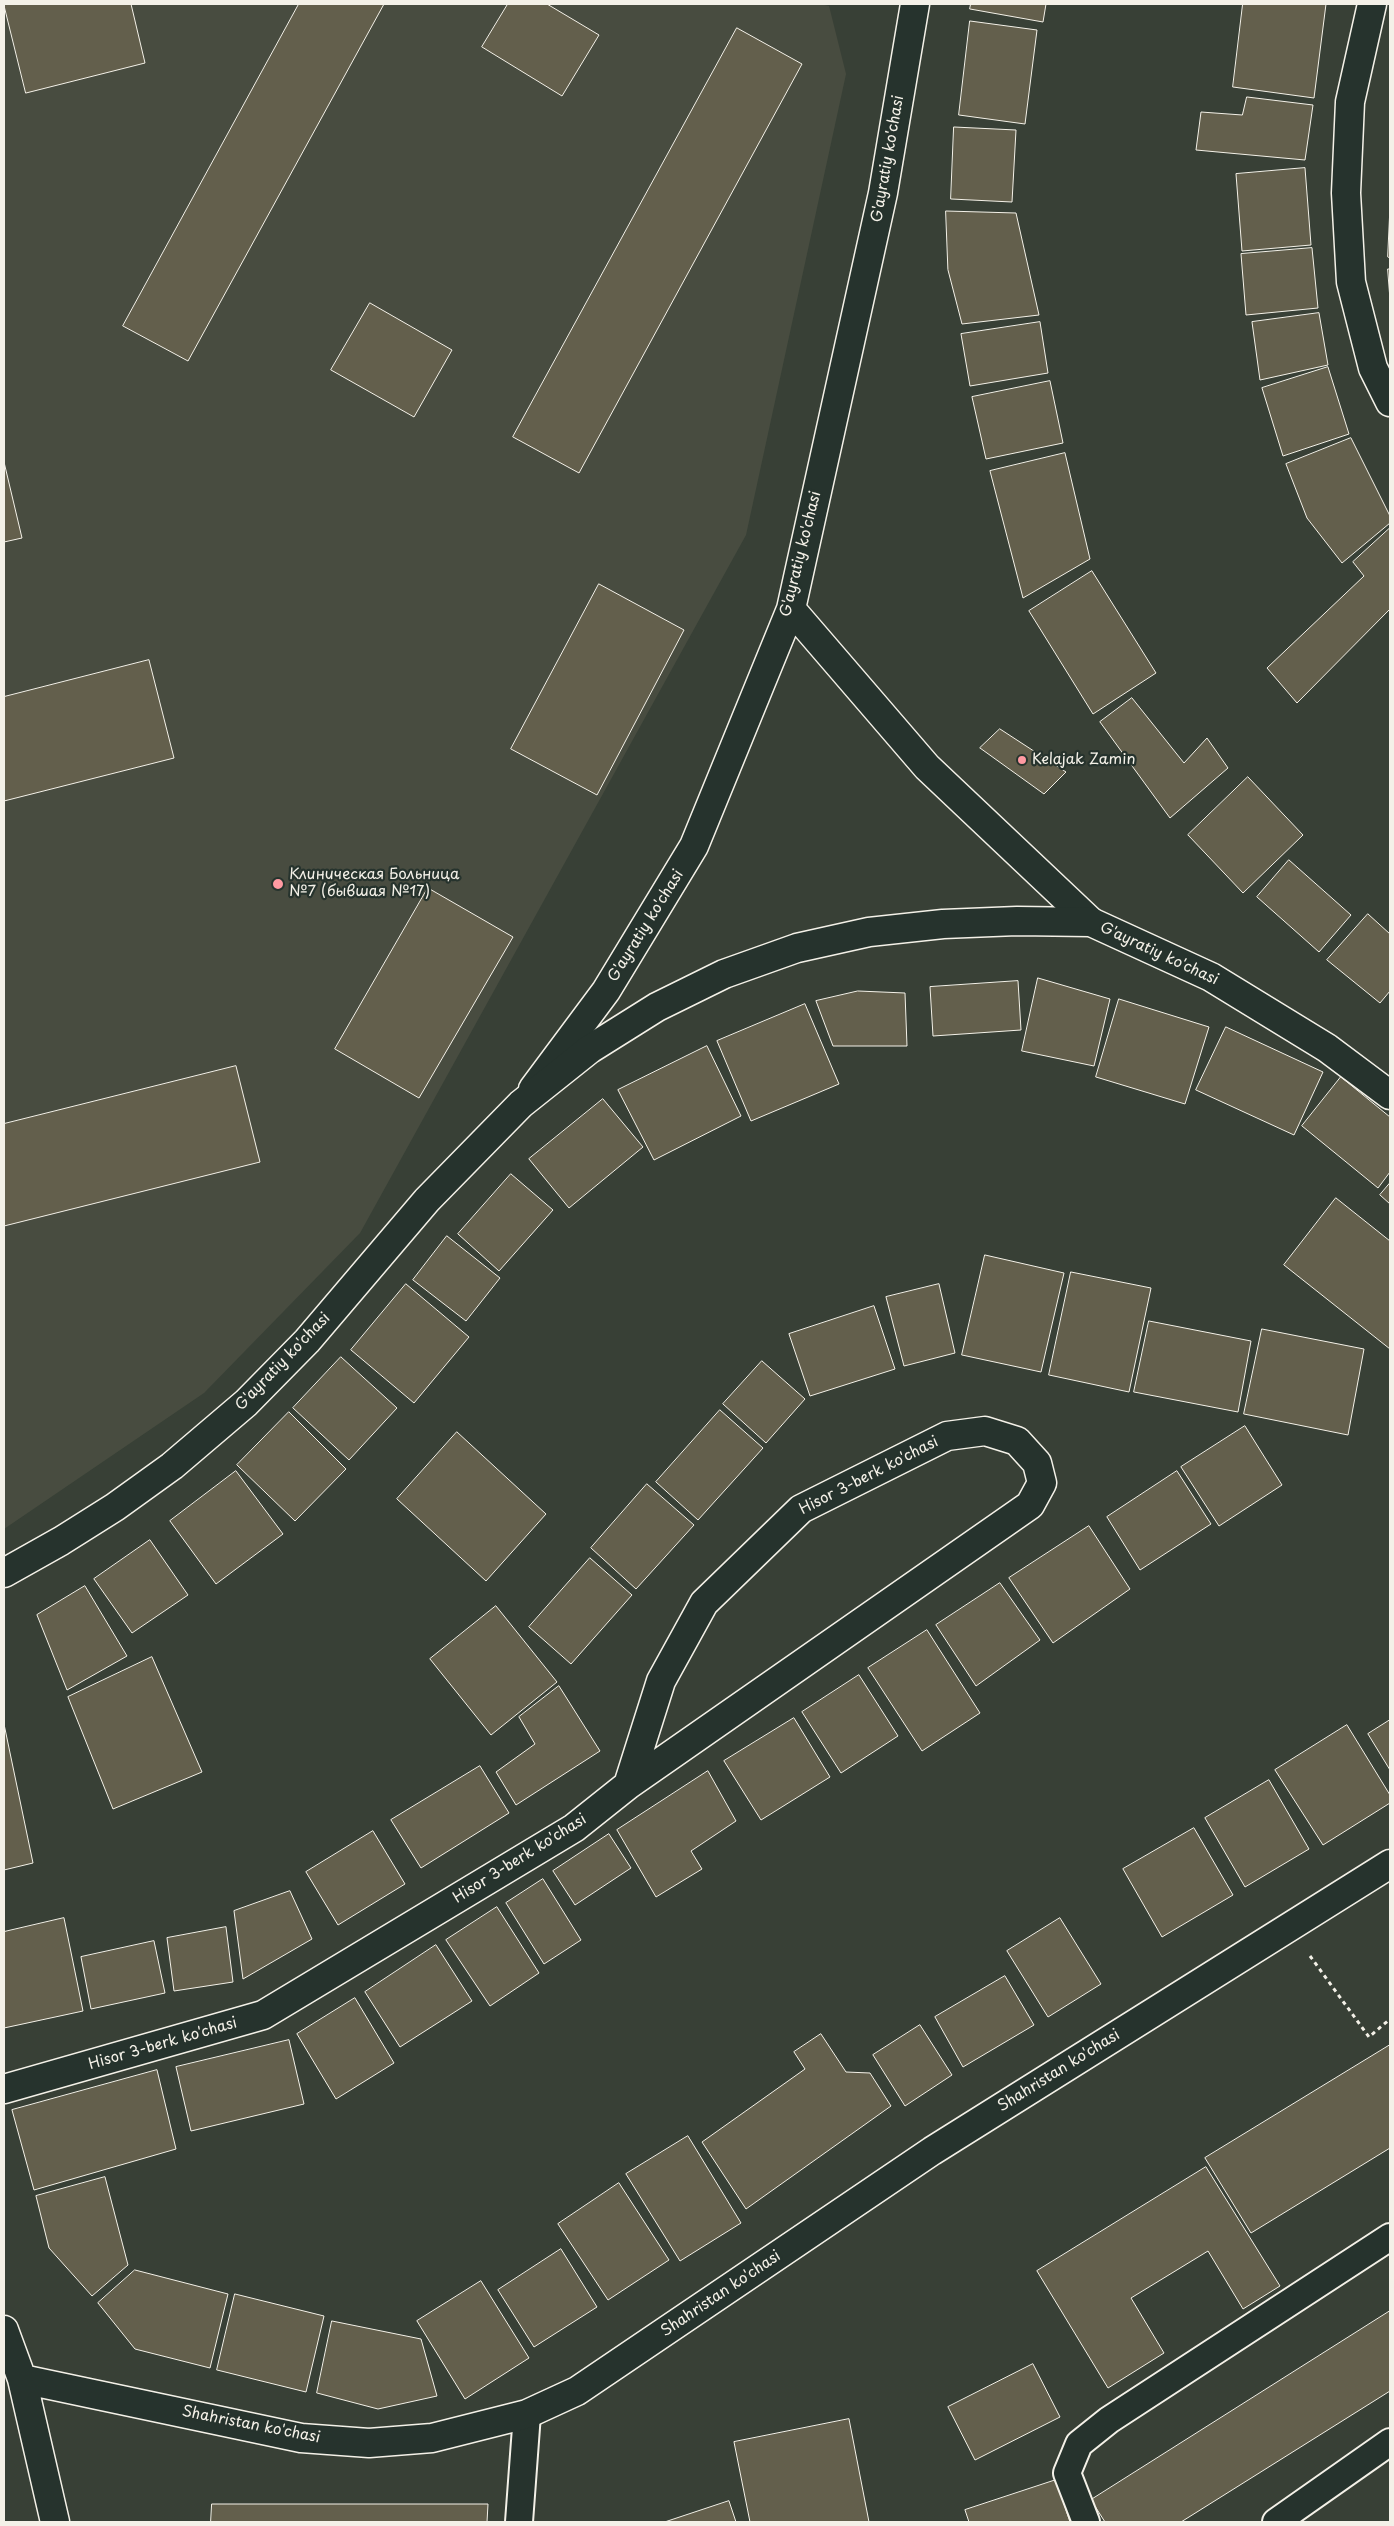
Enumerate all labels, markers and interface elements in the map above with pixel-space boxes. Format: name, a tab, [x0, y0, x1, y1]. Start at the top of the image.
street label: G'ayratiy ko'chasi	[868, 94, 908, 224]
street label: G'ayratiy ko'chasi	[777, 489, 825, 619]
place label: Kelajak Zamin	[1032, 751, 1135, 769]
marker: Kelajak Zamin	[1016, 754, 1028, 766]
place label: Клиническая Больница №7 (бывшая №17)	[289, 866, 459, 901]
street label: G'ayratiy ko'chasi	[604, 867, 688, 985]
marker: Клиническая Больница №7 (бывшая №17)	[271, 877, 285, 891]
street label: G'ayratiy ko'chasi	[1097, 919, 1221, 989]
street label: G'ayratiy ko'chasi	[232, 1309, 334, 1415]
street label: Hisor 3-berk ko'chasi	[796, 1433, 942, 1519]
street label: Hisor 3-berk ko'chasi	[450, 1811, 590, 1907]
street label: Hisor 3-berk ko'chasi	[87, 2014, 239, 2074]
street label: Shahristan ko'chasi	[995, 2026, 1123, 2116]
street label: Shahristan ko'chasi	[658, 2247, 784, 2341]
street label: Shahristan ko'chasi	[180, 2403, 322, 2447]

